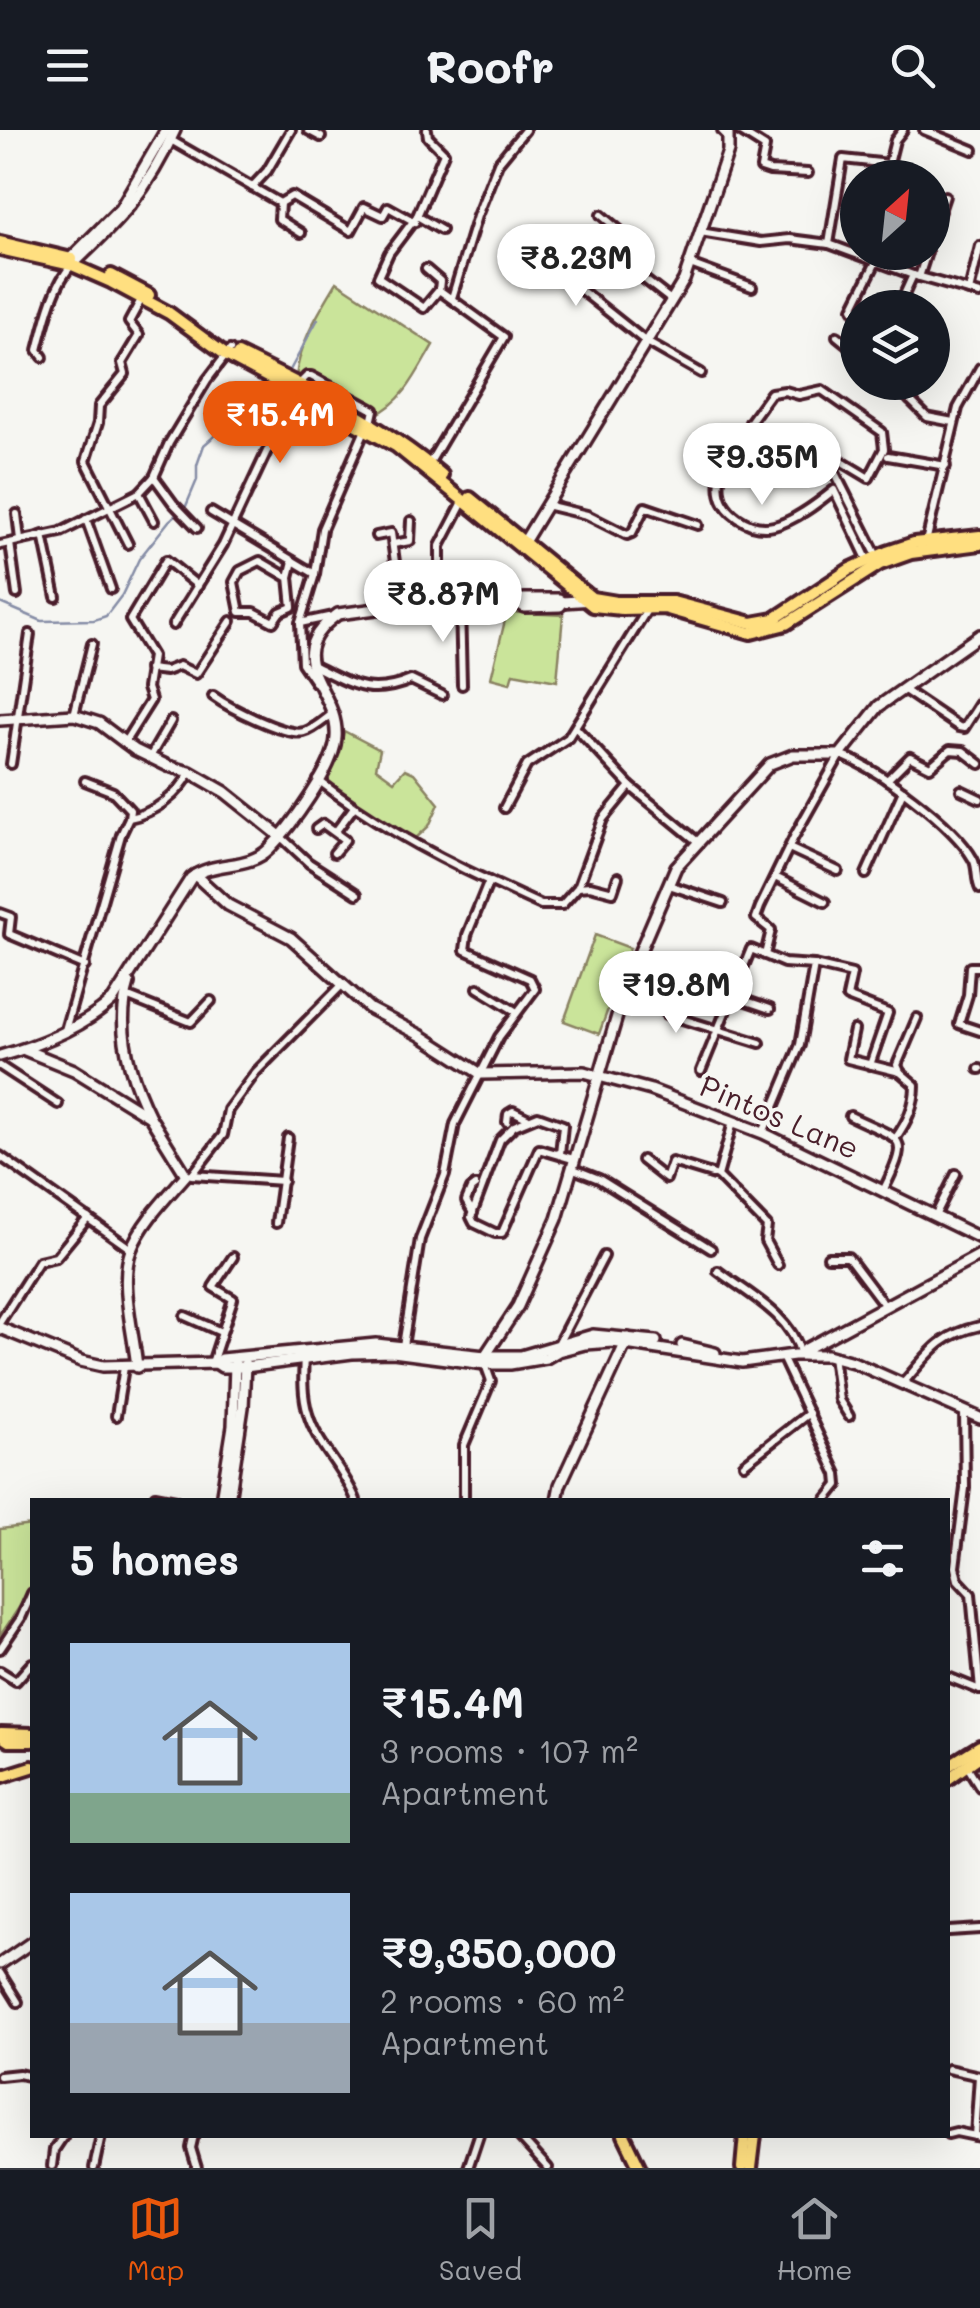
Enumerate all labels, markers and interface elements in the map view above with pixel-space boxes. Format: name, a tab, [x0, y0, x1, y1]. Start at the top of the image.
text: Roofr	[426, 36, 554, 94]
icon: menu	[40, 38, 95, 93]
icon: search	[885, 38, 940, 93]
north arrow	[840, 160, 950, 270]
map controls	[840, 160, 950, 400]
pin: ₹8.23M	[495, 224, 657, 309]
text: ₹8.23M	[519, 235, 633, 277]
button: layers	[840, 290, 950, 400]
pin: ₹15.4M	[199, 381, 361, 466]
text: ₹15.4M	[225, 392, 335, 434]
pin: ₹9.35M	[681, 423, 843, 508]
text: ₹9.35M	[705, 434, 819, 476]
pin: ₹8.87M	[362, 560, 524, 645]
text: ₹8.87M	[386, 571, 500, 613]
pin: ₹19.8M	[595, 951, 757, 1036]
text: ₹19.8M	[621, 962, 731, 1004]
street label: Pintos Lane	[694, 1065, 866, 1167]
text: 5 homes	[70, 1531, 239, 1586]
icon: filters	[855, 1531, 910, 1586]
text: ₹15.4M	[380, 1674, 524, 1729]
icon: home	[150, 1683, 270, 1803]
text: 3 rooms · 107 m²	[380, 1729, 638, 1771]
text: Apartment	[380, 1771, 549, 1813]
text: ₹9,350,000	[380, 1924, 617, 1979]
icon: home	[150, 1933, 270, 2053]
text: 2 rooms · 60 m²	[380, 1979, 624, 2021]
text: Apartment	[380, 2021, 549, 2063]
tab: Map	[127, 2191, 184, 2287]
tab: Saved	[439, 2191, 522, 2287]
tab: Home	[776, 2191, 853, 2287]

